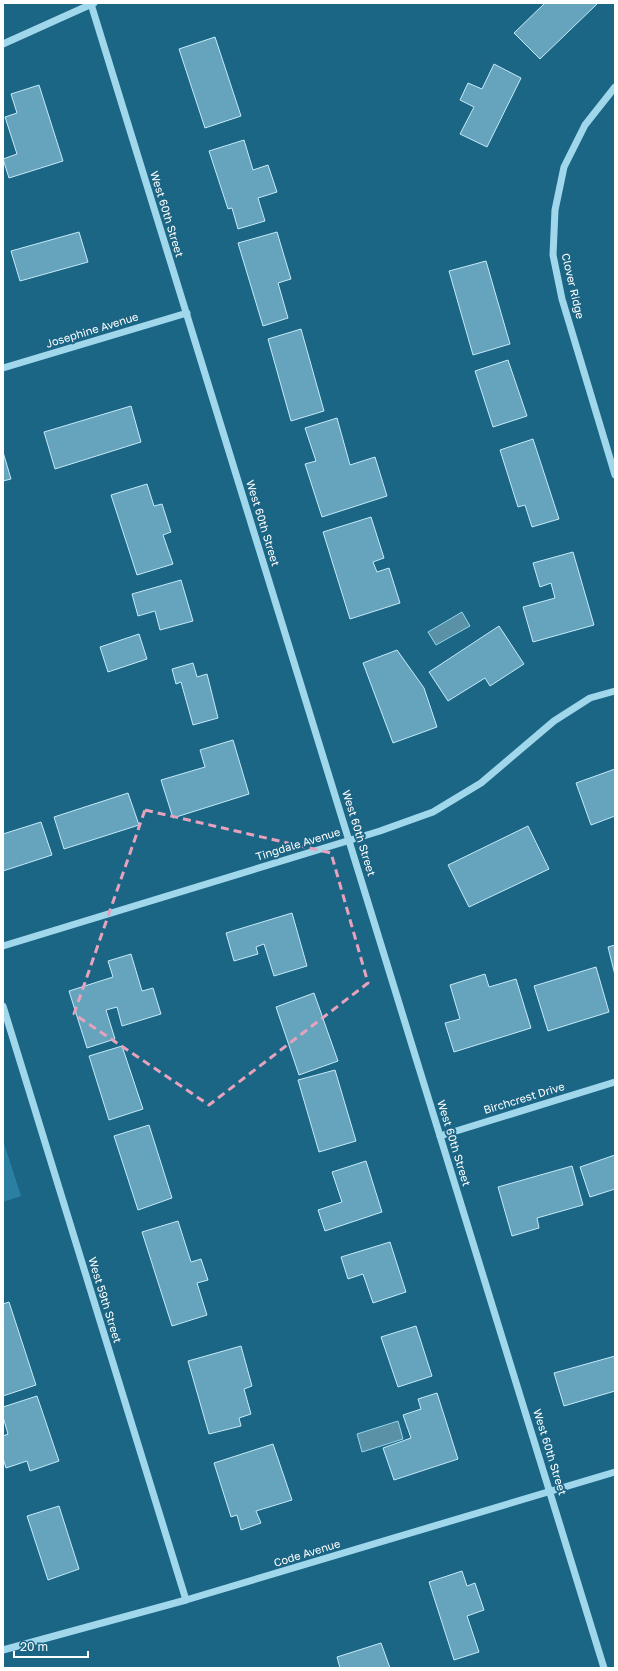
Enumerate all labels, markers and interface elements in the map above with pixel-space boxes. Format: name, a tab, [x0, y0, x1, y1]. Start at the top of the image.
street label: West 60th Street	[148, 169, 187, 259]
street label: Clover Ridge	[560, 252, 587, 320]
street label: Josephine Avenue	[44, 309, 140, 350]
street label: West 60th Street	[244, 478, 283, 568]
street label: West 60th Street	[340, 788, 379, 878]
street label: Tingdale Avenue	[254, 824, 342, 863]
street label: Birchcrest Drive	[482, 1079, 566, 1116]
street label: West 60th Street	[435, 1098, 474, 1188]
street label: West 59th Street	[86, 1255, 125, 1344]
street label: West 60th Street	[531, 1407, 570, 1497]
street label: Code Avenue	[272, 1536, 342, 1569]
scale bar	[14, 1633, 88, 1659]
text: 20 m	[20, 1639, 48, 1654]

